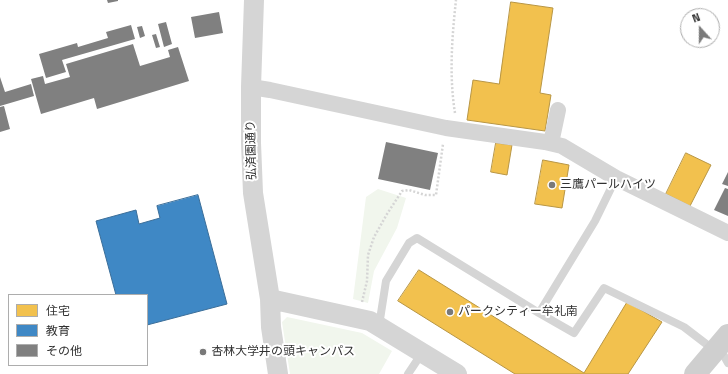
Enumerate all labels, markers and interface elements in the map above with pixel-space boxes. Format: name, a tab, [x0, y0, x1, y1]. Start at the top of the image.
north arrow	[680, 8, 720, 48]
text: N	[690, 9, 702, 27]
street label: 弘済園通り	[244, 120, 260, 180]
place label: 三鷹パールハイツ	[560, 178, 656, 192]
marker: 三鷹パールハイツ	[547, 180, 557, 190]
legend	[8, 294, 148, 366]
text: 住宅	[46, 301, 70, 320]
place label: パークシティー牟礼南	[458, 305, 578, 319]
marker: パークシティー牟礼南	[445, 307, 455, 317]
text: 教育	[46, 321, 70, 340]
text: その他	[46, 341, 82, 360]
place label: 杏林大学井の頭キャンパス	[211, 345, 355, 359]
marker: 杏林大学井の頭キャンパス	[198, 347, 208, 357]

